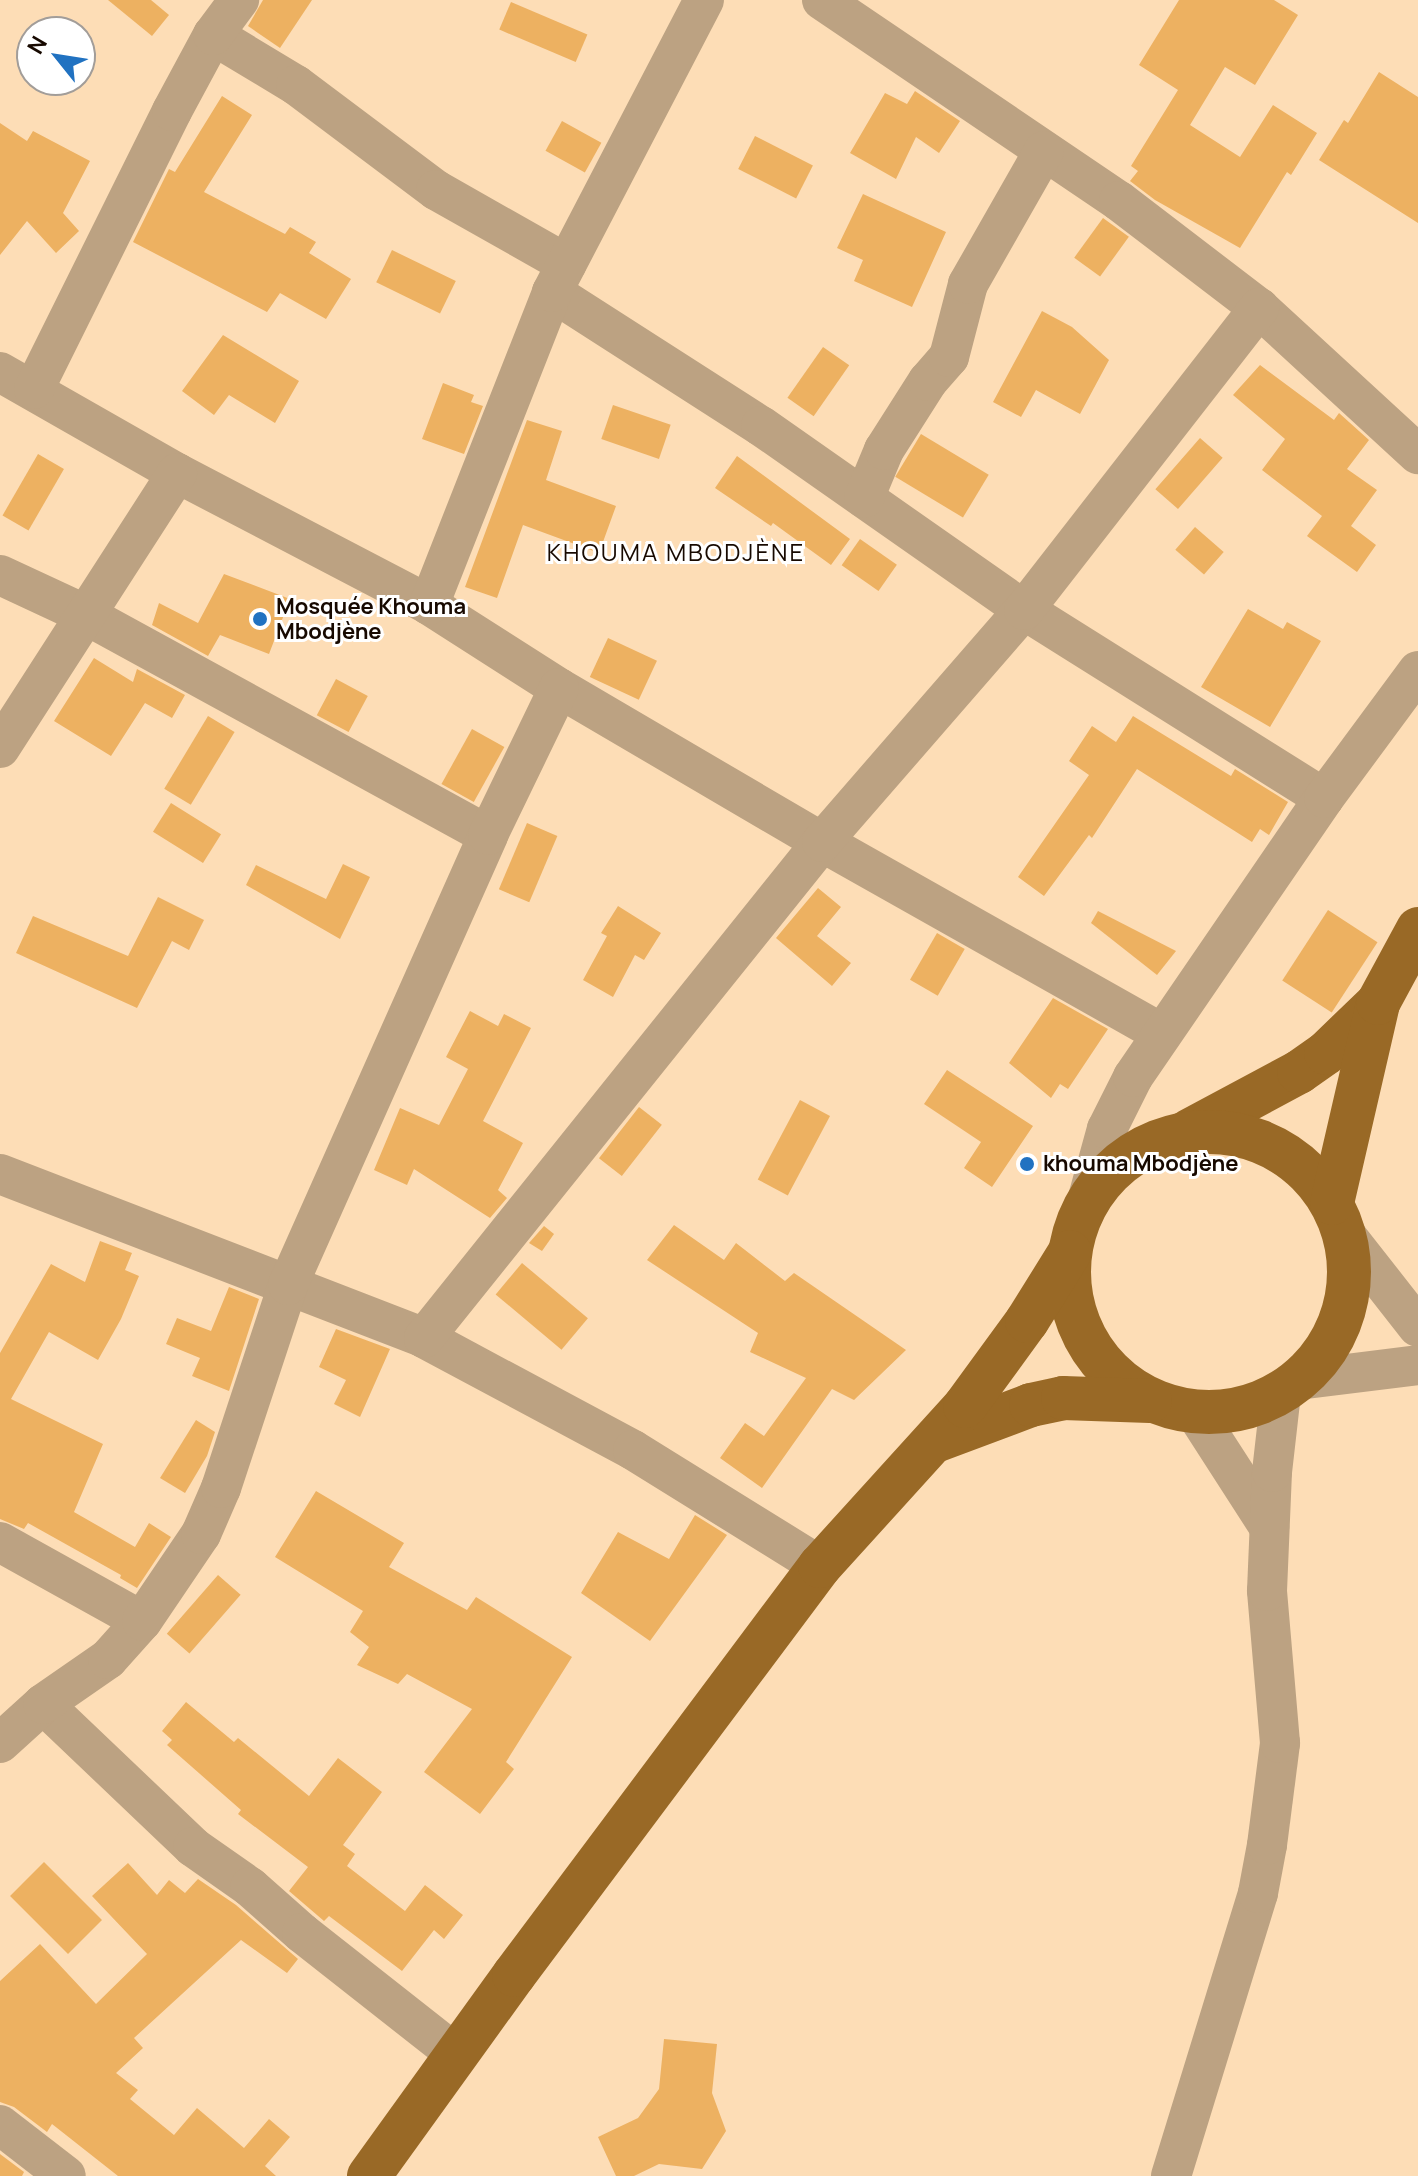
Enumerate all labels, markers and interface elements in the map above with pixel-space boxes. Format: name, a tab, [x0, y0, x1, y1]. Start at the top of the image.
north arrow	[16, 16, 96, 96]
text: N	[20, 31, 54, 59]
district label: KHOUMA MBODJÈNE	[547, 538, 805, 566]
place label: Mosquée Khouma Mbodjène	[276, 593, 466, 644]
marker: Mosquée Khouma Mbodjène	[251, 610, 269, 628]
place label: khouma Mbodjène	[1043, 1151, 1238, 1177]
marker: khouma Mbodjène	[1018, 1155, 1036, 1173]

